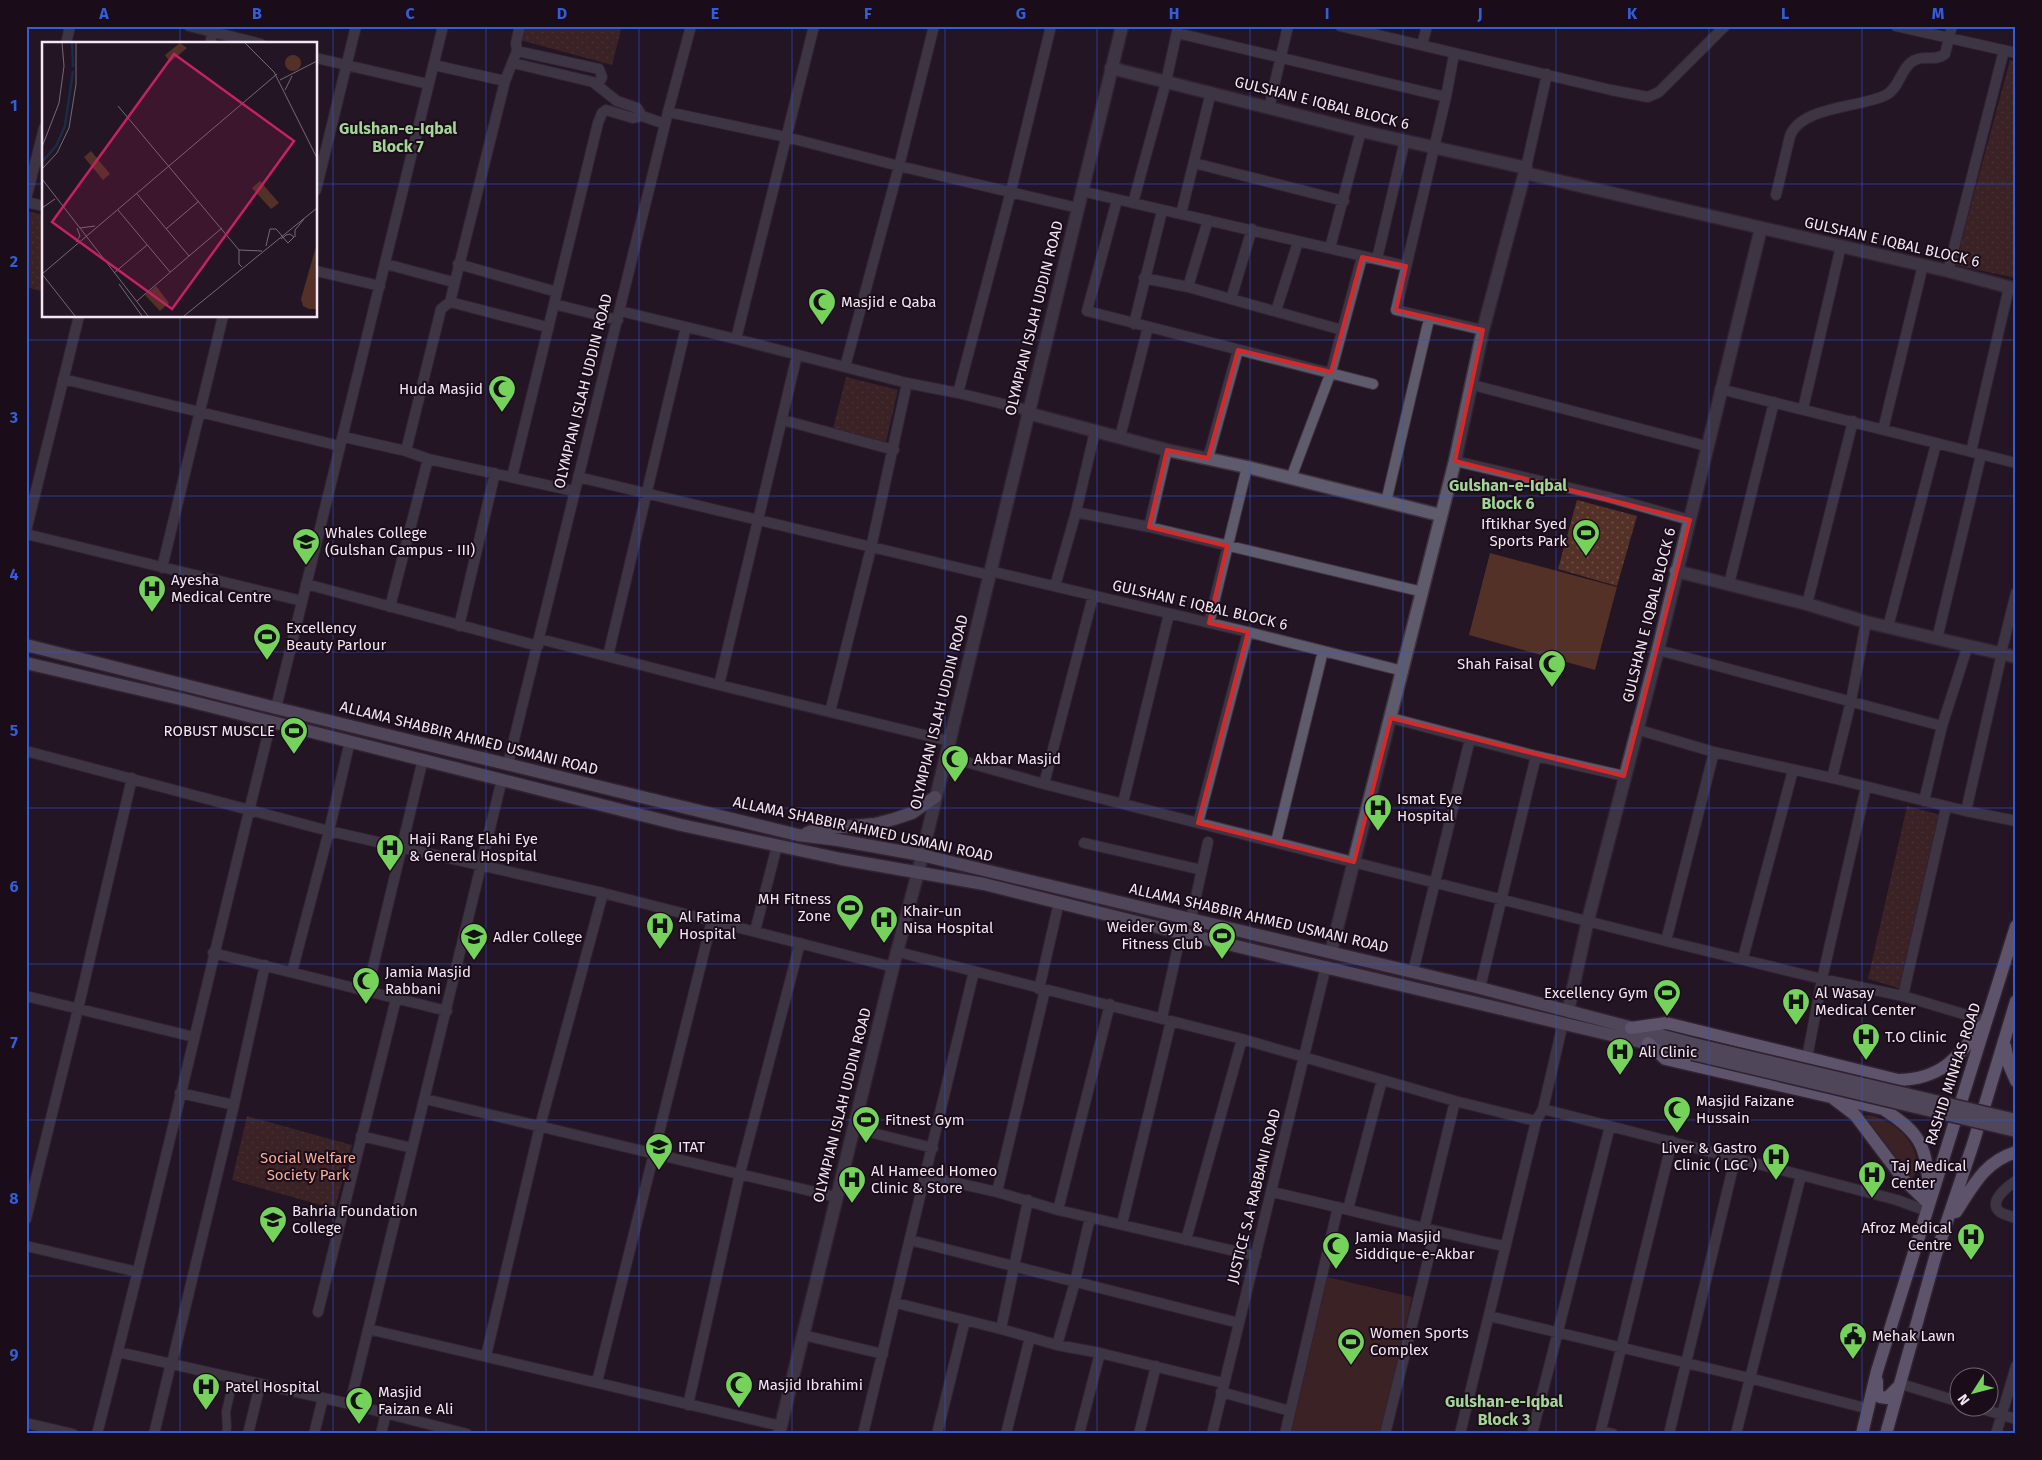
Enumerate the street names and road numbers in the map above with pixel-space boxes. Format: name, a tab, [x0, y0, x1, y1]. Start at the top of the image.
street label: GULSHAN E IQBAL BLOCK 6	[1233, 73, 1411, 133]
street label: GULSHAN E IQBAL BLOCK 6	[1803, 213, 1981, 271]
street label: OLYMPIAN ISLAH UDDIN ROAD	[1001, 219, 1067, 417]
street label: OLYMPIAN ISLAH UDDIN ROAD	[550, 292, 616, 490]
street label: GULSHAN E IQBAL BLOCK 6	[1619, 526, 1679, 704]
street label: GULSHAN E IQBAL BLOCK 6	[1111, 576, 1289, 634]
street label: OLYMPIAN ISLAH UDDIN ROAD	[906, 613, 972, 811]
street label: ALLAMA SHABBIR AHMED USMANI ROAD	[338, 697, 600, 779]
street label: ALLAMA SHABBIR AHMED USMANI ROAD	[731, 793, 995, 865]
street label: ALLAMA SHABBIR AHMED USMANI ROAD	[1128, 879, 1390, 957]
street label: RASHID MINHAS ROAD	[1921, 1000, 1985, 1148]
street label: OLYMPIAN ISLAH UDDIN ROAD	[809, 1006, 875, 1204]
street label: JUSTICE S.A RABBANI ROAD	[1224, 1107, 1284, 1285]

